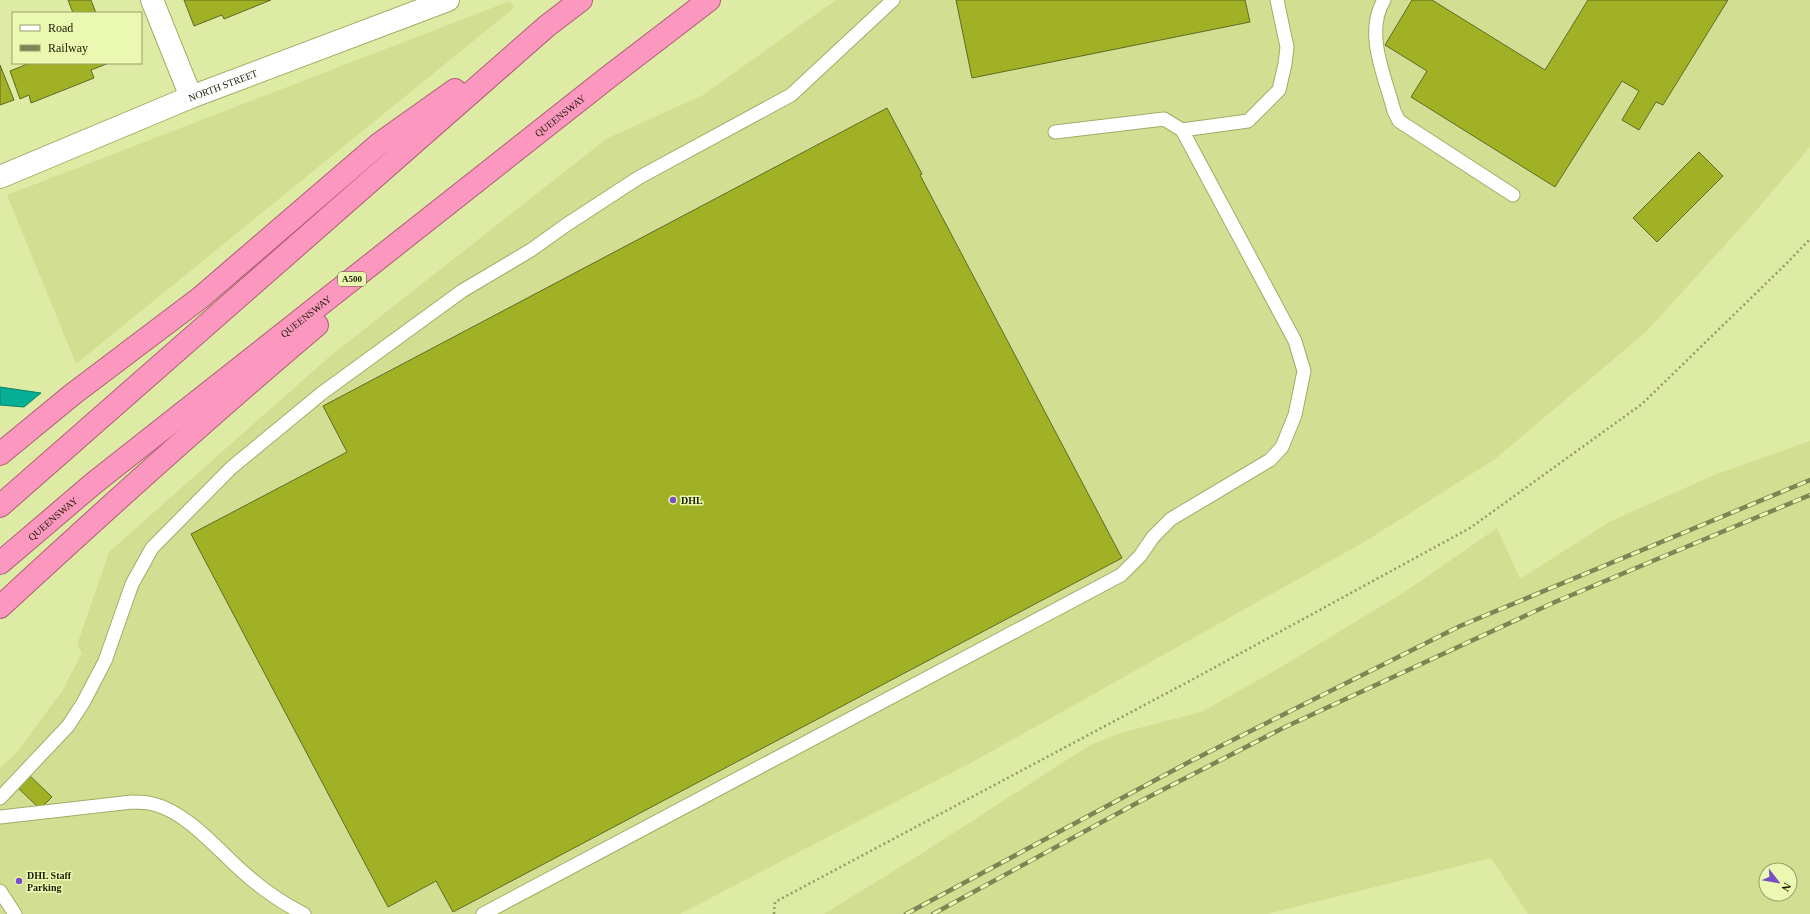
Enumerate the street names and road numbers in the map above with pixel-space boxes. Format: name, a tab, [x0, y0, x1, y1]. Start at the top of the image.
street label: NORTH STREET	[187, 67, 259, 103]
street label: QUEENSWAY	[532, 92, 587, 139]
road number: A500	[338, 272, 366, 286]
street label: QUEENSWAY	[278, 293, 333, 339]
street label: QUEENSWAY	[26, 494, 79, 542]

